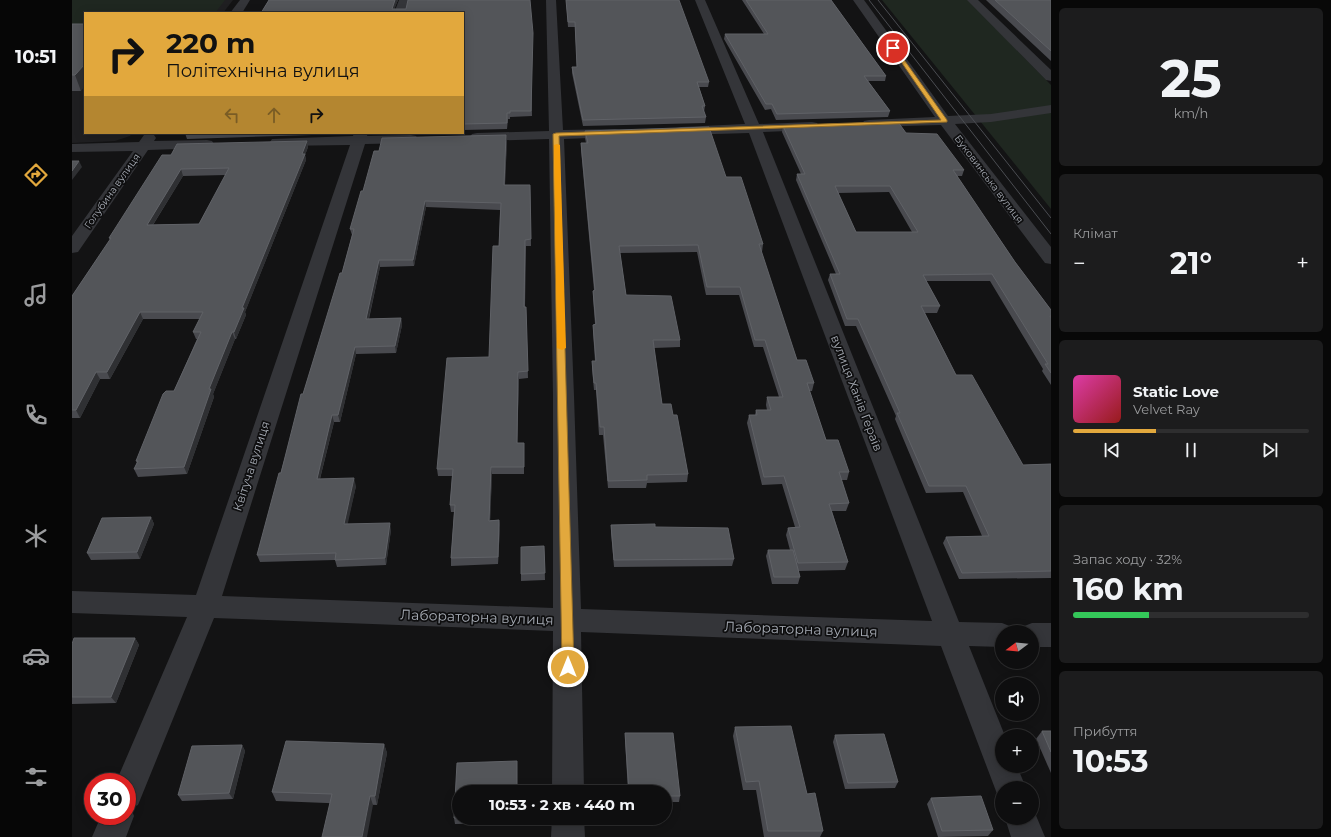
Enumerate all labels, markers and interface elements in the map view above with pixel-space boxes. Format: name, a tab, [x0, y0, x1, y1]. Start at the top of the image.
text: 220 m	[166, 26, 255, 60]
icon: right	[100, 28, 152, 80]
pin	[876, 31, 910, 65]
icon: arrive	[882, 37, 904, 59]
text: 10:51	[15, 46, 57, 68]
text: 25	[1160, 47, 1222, 110]
text: Політехнічна вулиця	[166, 60, 360, 82]
icon: left	[221, 104, 243, 126]
icon: ahead	[263, 104, 285, 126]
icon: right	[305, 104, 327, 126]
text: km/h	[1174, 105, 1208, 121]
street label: Буковинська вулиця	[952, 132, 1026, 226]
street label: Голубина вулиця	[81, 151, 143, 231]
icon: directions	[22, 161, 50, 189]
text: Клімат	[1073, 225, 1118, 241]
text: 21°	[1170, 245, 1212, 282]
text: −	[1073, 250, 1086, 277]
text: +	[1296, 250, 1309, 277]
icon: music	[22, 281, 50, 309]
street label: вулиця Ханів Ґераїв	[828, 333, 886, 453]
text: Static Love	[1133, 382, 1219, 401]
icon: phone	[22, 401, 50, 429]
text: Velvet Ray	[1133, 401, 1200, 417]
street label: Квітуча вулиця	[229, 419, 273, 513]
icon: previous	[1101, 439, 1123, 461]
icon: pause	[1180, 439, 1202, 461]
icon: next	[1259, 439, 1281, 461]
icon: climate	[22, 522, 50, 550]
text: Запас ходу · 32%	[1073, 551, 1182, 567]
text: 160 km	[1073, 571, 1184, 608]
street label: Лабораторна вулиця	[400, 605, 554, 629]
street label: Лабораторна вулиця	[724, 617, 878, 641]
north arrow	[995, 625, 1039, 669]
map controls	[995, 625, 1039, 825]
icon: car	[22, 642, 50, 670]
position arrow	[547, 646, 589, 688]
button: sound	[995, 677, 1039, 721]
text: Прибуття	[1073, 723, 1137, 739]
button: +	[995, 729, 1039, 773]
text: 10:53	[1073, 743, 1148, 780]
icon: filters	[22, 763, 50, 791]
speed limit sign: 30	[84, 773, 136, 825]
button: −	[995, 781, 1039, 825]
text: 10:53 · 2 хв · 440 m	[489, 795, 635, 814]

